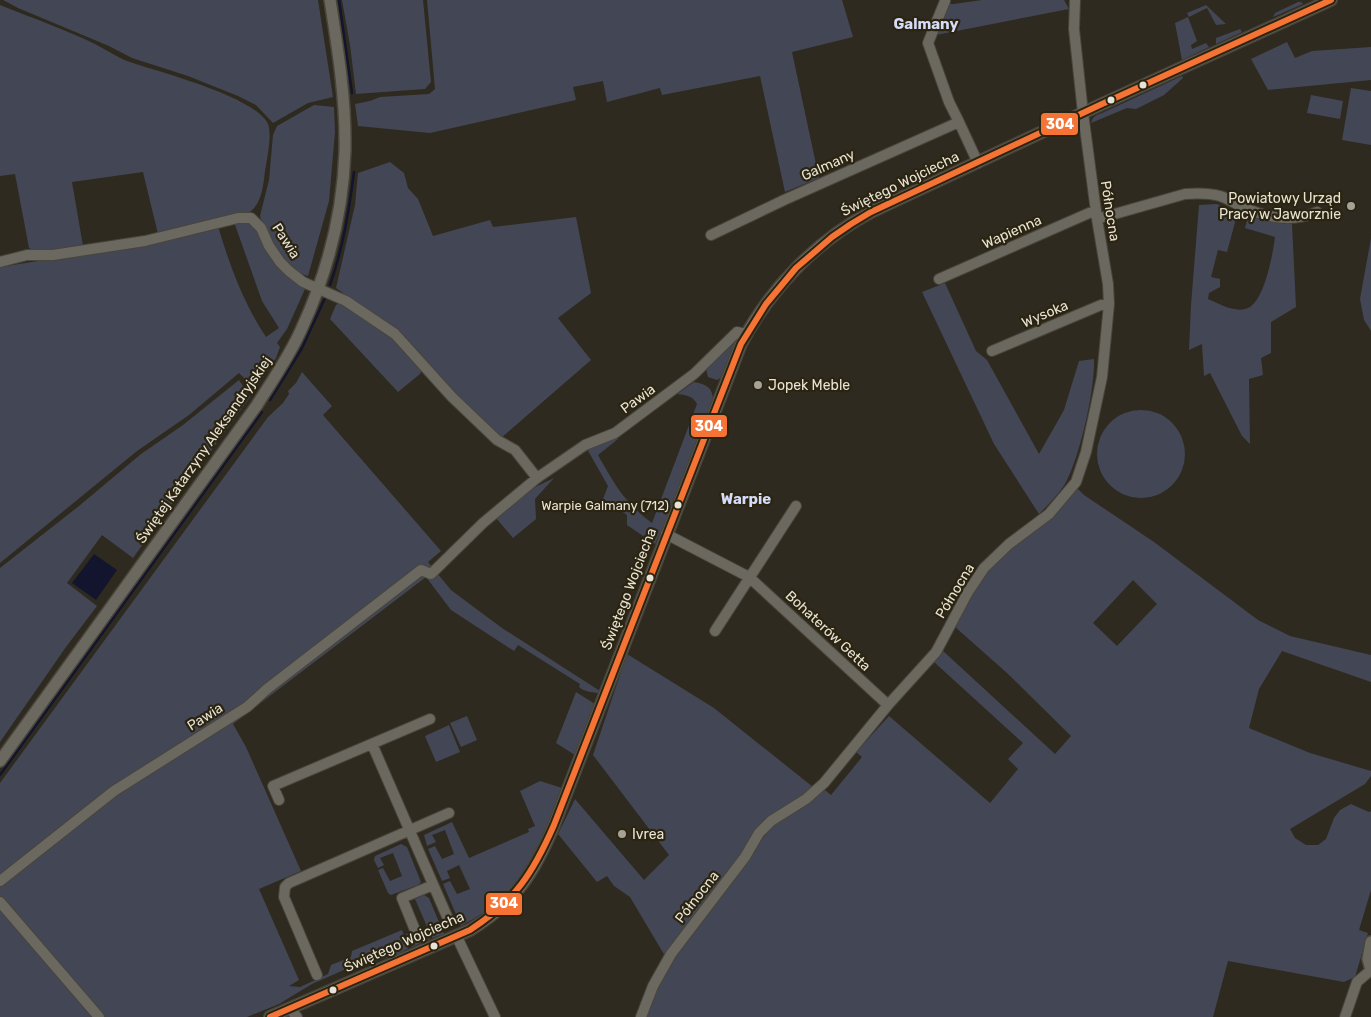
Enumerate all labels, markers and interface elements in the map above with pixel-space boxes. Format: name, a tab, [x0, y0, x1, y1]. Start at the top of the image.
district label: Galmany	[894, 15, 958, 33]
unlabelled marker	[1138, 80, 1148, 90]
unlabelled marker	[1106, 95, 1116, 105]
line badge: 304	[1040, 112, 1079, 136]
text: 304	[1046, 116, 1075, 133]
street label: Galmany	[799, 146, 858, 184]
street label: Świętego Wojciecha	[838, 147, 962, 220]
street label: Północna	[1097, 179, 1123, 243]
place label: Powiatowy Urząd Pracy w Jaworznie	[1219, 190, 1341, 223]
marker: Powiatowy Urząd Pracy w Jaworznie	[1345, 200, 1357, 212]
street label: Wapienna	[980, 211, 1044, 253]
street label: Pawia	[268, 220, 304, 262]
street label: Wysoka	[1019, 297, 1071, 331]
street label: Świętej Katarzyny Aleksandryjskiej	[132, 353, 275, 547]
place label: Jopek Meble	[768, 377, 850, 394]
marker: Jopek Meble	[752, 379, 764, 391]
street label: Pawia	[617, 381, 659, 417]
line badge: 304	[690, 414, 728, 438]
text: 304	[695, 418, 724, 435]
district label: Warpie	[721, 490, 771, 508]
place label: Warpie Galmany (712)	[541, 498, 669, 513]
marker: Warpie Galmany (712)	[673, 500, 683, 510]
street label: Świętego Wojciecha	[597, 525, 660, 652]
street label: Północna	[932, 560, 978, 622]
unlabelled marker	[645, 573, 655, 583]
street label: Bohaterów Getta	[782, 587, 874, 675]
street label: Pawia	[184, 699, 226, 735]
place label: Ivrea	[632, 826, 664, 843]
marker: Ivrea	[616, 828, 628, 840]
street label: Północna	[671, 868, 723, 926]
line badge: 304	[485, 892, 523, 916]
text: 304	[490, 895, 519, 912]
street label: Świętego Wojciecha	[341, 907, 467, 976]
unlabelled marker	[429, 941, 439, 951]
unlabelled marker	[328, 985, 338, 995]

